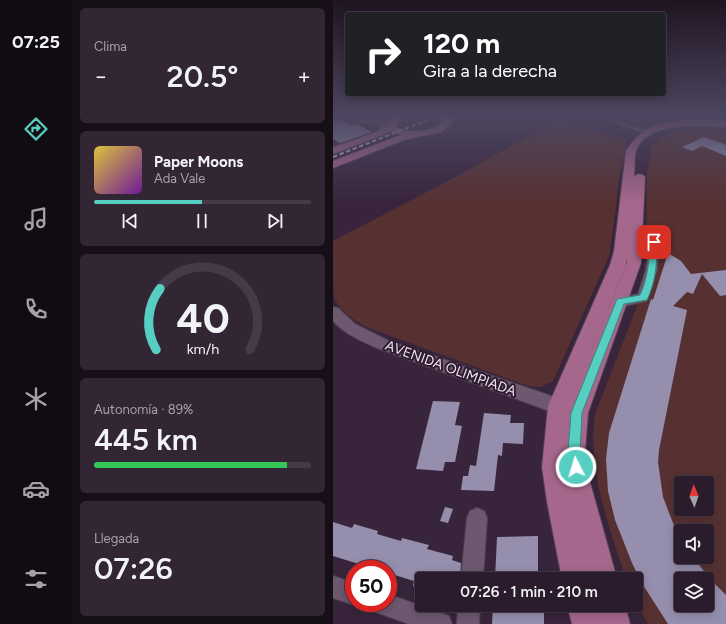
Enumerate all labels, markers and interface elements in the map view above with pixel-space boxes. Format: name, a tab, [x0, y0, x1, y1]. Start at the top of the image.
text: 120 m	[423, 26, 500, 60]
icon: right	[357, 28, 409, 80]
text: 07:25	[12, 31, 60, 53]
text: Clima	[94, 39, 127, 54]
text: 20.5°	[167, 58, 239, 95]
text: Gira a la derecha	[423, 60, 557, 82]
text: −	[94, 63, 108, 90]
text: +	[297, 63, 311, 90]
icon: directions	[22, 115, 50, 143]
text: Paper Moons	[154, 153, 243, 171]
text: Ada Vale	[154, 171, 205, 186]
icon: music	[22, 205, 50, 233]
icon: previous	[119, 210, 141, 232]
icon: pause	[191, 210, 213, 232]
icon: next	[264, 210, 286, 232]
pin	[637, 225, 671, 259]
icon: arrive	[643, 231, 665, 253]
text: 40	[176, 293, 229, 343]
icon: phone	[22, 295, 50, 323]
street label: AVENIDA OLIMPIADA	[383, 337, 519, 400]
text: km/h	[186, 340, 219, 358]
icon: climate	[22, 385, 50, 413]
text: Autonomía · 89%	[94, 402, 193, 417]
text: 445 km	[94, 421, 198, 458]
position arrow	[555, 446, 597, 488]
icon: car	[22, 475, 50, 503]
north arrow	[674, 476, 714, 516]
map controls	[674, 476, 714, 612]
button: sound	[674, 524, 714, 564]
text: Llegada	[94, 531, 139, 546]
text: 07:26	[94, 550, 173, 587]
speed limit sign: 50	[345, 560, 397, 612]
icon: filters	[22, 565, 50, 593]
button: layers	[674, 572, 714, 612]
text: 07:26 · 1 min · 210 m	[460, 583, 598, 601]

